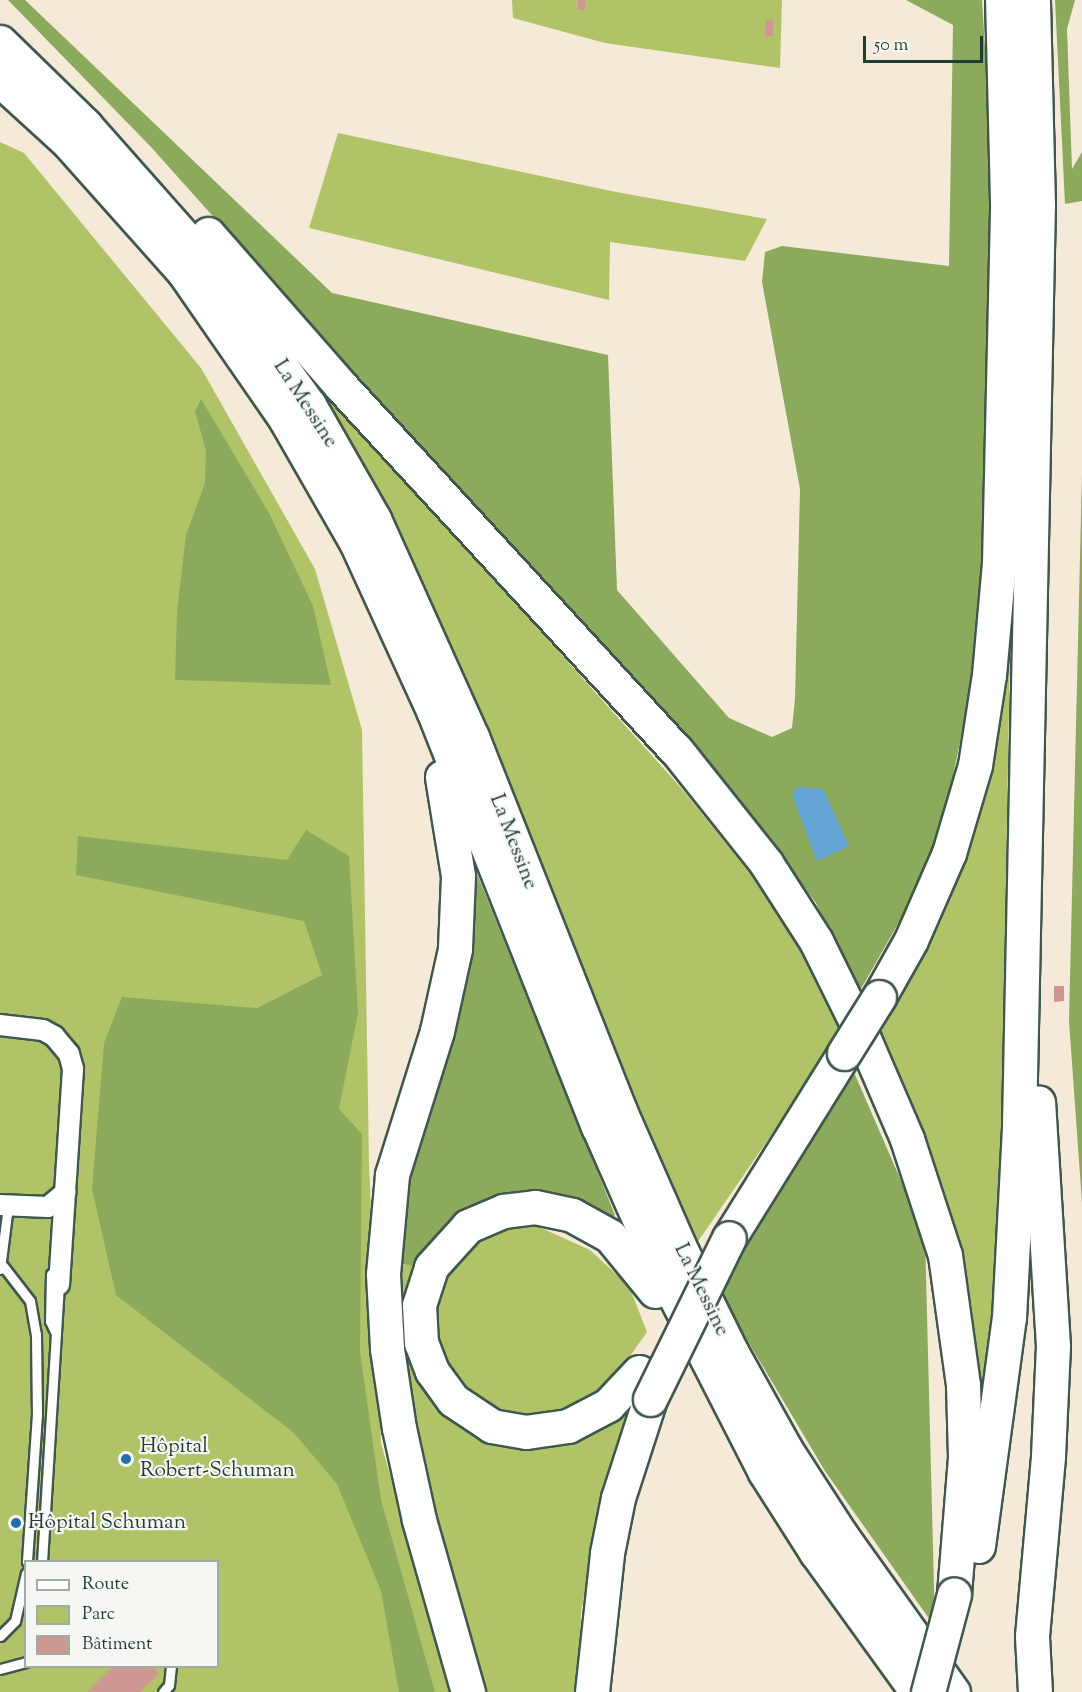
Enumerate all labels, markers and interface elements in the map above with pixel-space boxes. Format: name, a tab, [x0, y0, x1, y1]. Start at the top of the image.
scale bar	[866, 24, 986, 62]
text: 50 m	[874, 33, 908, 59]
street label: La Messine	[267, 355, 343, 453]
street label: La Messine	[483, 791, 543, 893]
street label: La Messine	[668, 1240, 734, 1340]
place label: Hôpital Robert-Schuman	[140, 1434, 295, 1484]
marker: Hôpital Robert-Schuman	[117, 1450, 135, 1468]
place label: Hôpital Schuman	[28, 1510, 186, 1536]
marker: Hôpital Schuman	[9, 1516, 23, 1530]
legend	[24, 1560, 219, 1668]
text: Route	[82, 1572, 129, 1598]
text: Parc	[82, 1602, 115, 1628]
text: Bâtiment	[82, 1632, 152, 1658]

